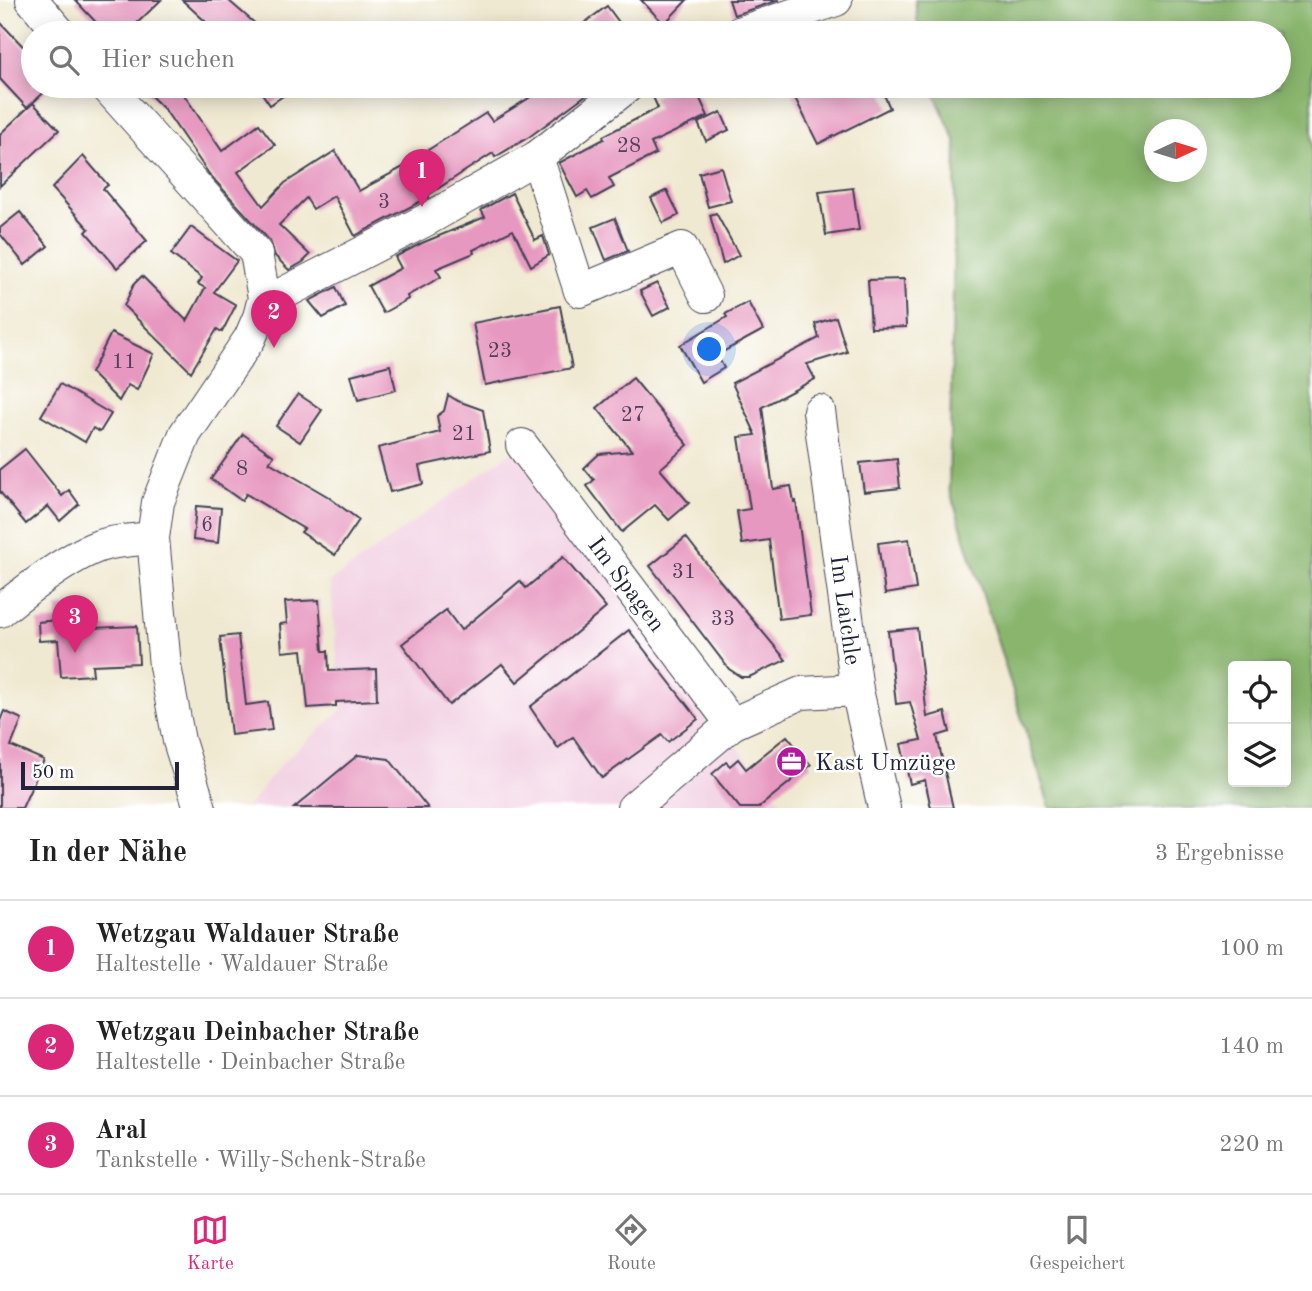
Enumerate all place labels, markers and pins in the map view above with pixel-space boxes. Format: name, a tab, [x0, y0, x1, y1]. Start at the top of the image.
pin: 1	[399, 149, 445, 207]
pin: 2	[251, 290, 297, 348]
pin: 3	[52, 595, 98, 653]
office icon: Kast Umzüge	[775, 745, 809, 779]
place label: Kast Umzüge	[815, 752, 956, 776]

